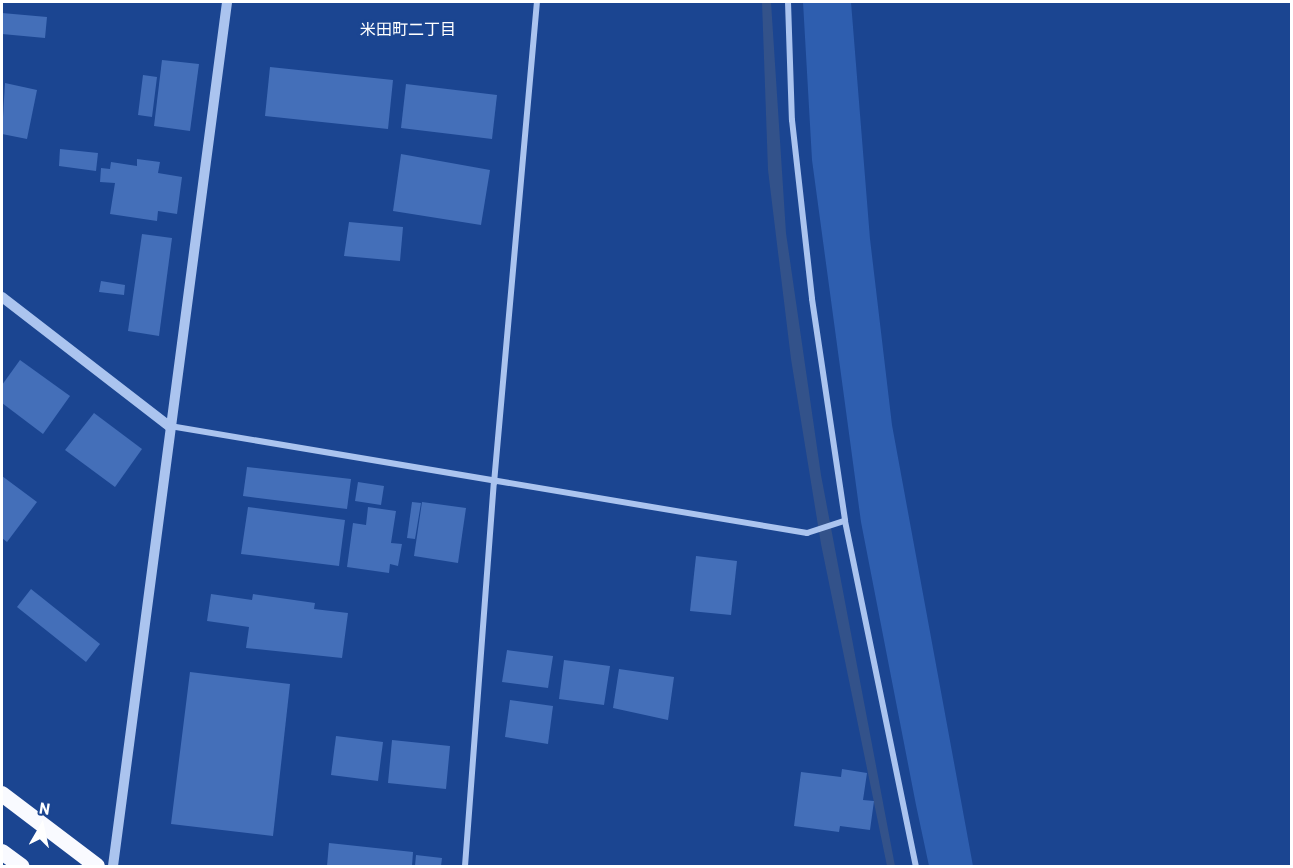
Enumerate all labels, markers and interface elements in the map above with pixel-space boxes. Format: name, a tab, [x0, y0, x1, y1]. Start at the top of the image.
district label: 米田町二丁目	[360, 19, 456, 39]
north arrow	[12, 796, 72, 856]
text: N	[38, 798, 52, 818]

